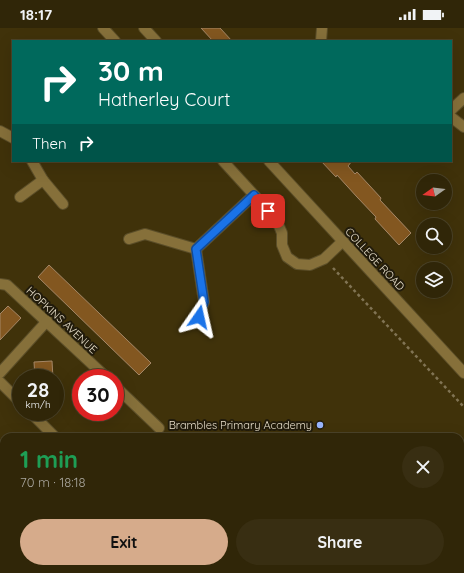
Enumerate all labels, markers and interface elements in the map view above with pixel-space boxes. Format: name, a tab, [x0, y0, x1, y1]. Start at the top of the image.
text: 18:17	[20, 5, 52, 24]
text: 30 m	[98, 53, 164, 88]
icon: right	[32, 56, 84, 108]
text: Hatherley Court	[98, 88, 230, 111]
icon: right	[75, 132, 97, 154]
text: Then	[32, 134, 67, 153]
north arrow	[416, 174, 452, 210]
map controls	[416, 174, 452, 298]
pin	[251, 194, 285, 228]
icon: arrive	[257, 200, 279, 222]
button: search	[416, 218, 452, 254]
street label: COLLEGE ROAD	[342, 225, 408, 293]
button: layers	[416, 262, 452, 298]
street label: HOPKINS AVENUE	[24, 283, 100, 357]
position arrow	[178, 296, 220, 338]
speed limit sign: 30	[72, 369, 124, 421]
text: 28	[27, 377, 49, 402]
text: km/h	[25, 398, 51, 411]
place label: Brambles Primary Academy	[169, 418, 312, 432]
marker: Brambles Primary Academy	[315, 420, 325, 430]
text: 1 min	[20, 444, 78, 474]
button: close	[402, 446, 444, 488]
text: 70 m · 18:18	[20, 474, 86, 490]
button: Exit	[20, 519, 228, 565]
button: Share	[236, 519, 444, 565]

